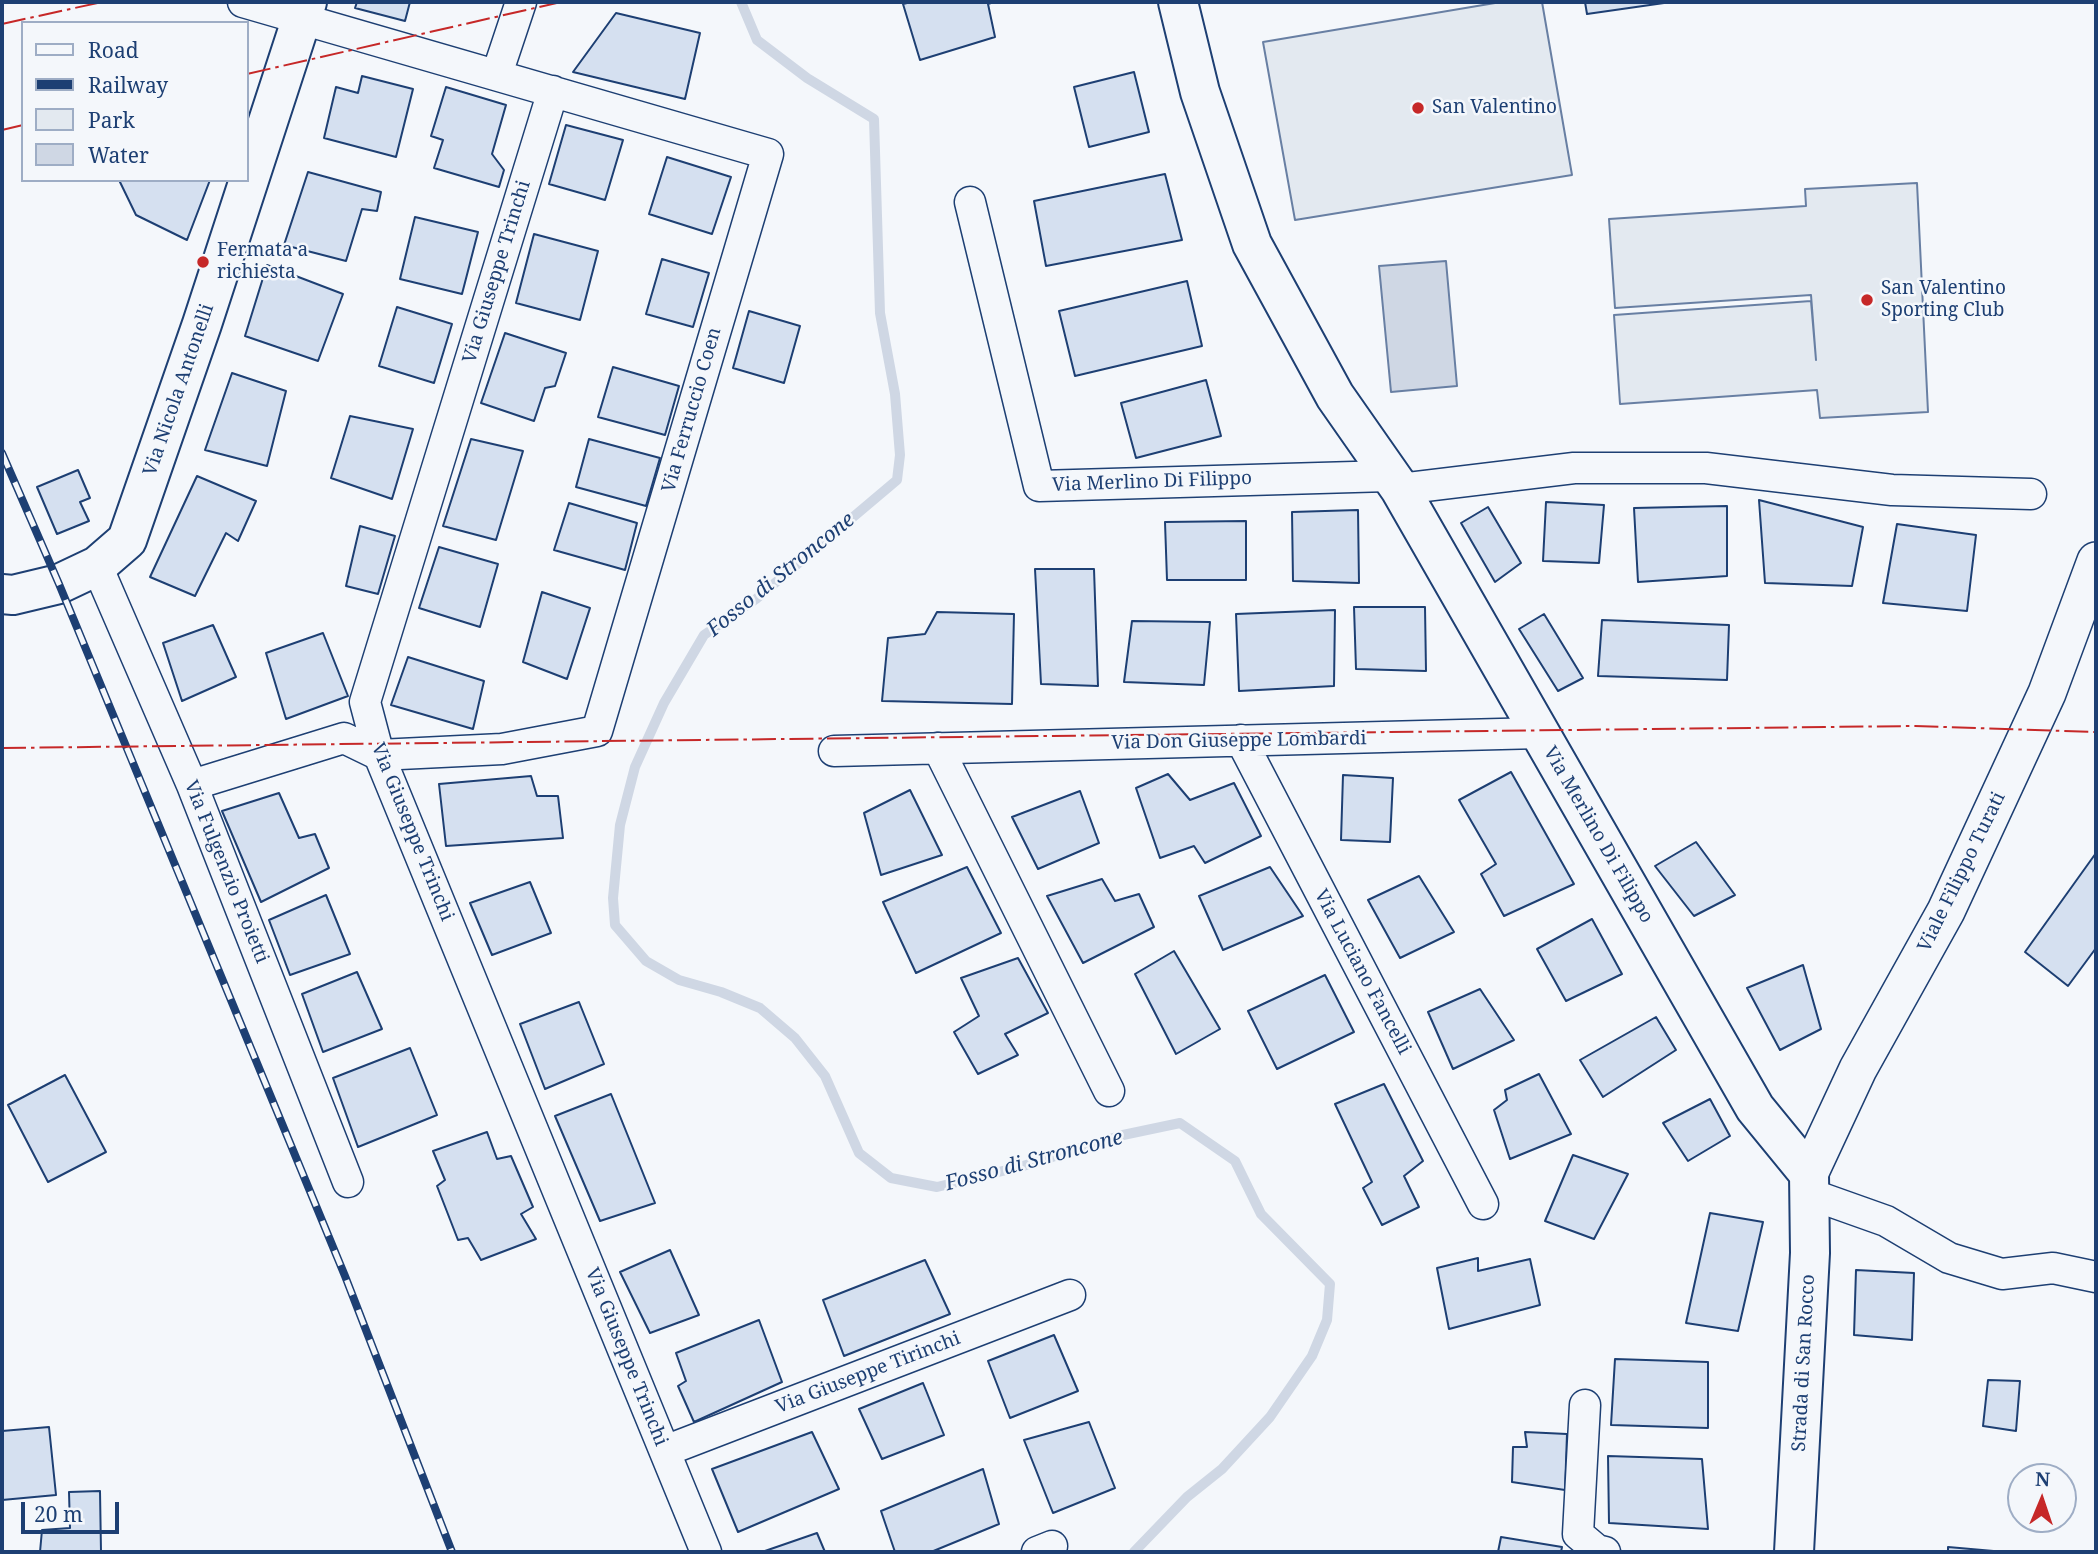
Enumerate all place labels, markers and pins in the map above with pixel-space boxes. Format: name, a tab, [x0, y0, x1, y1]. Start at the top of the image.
place label: San Valentino	[1432, 97, 1557, 119]
marker: San Valentino	[1410, 100, 1426, 116]
place label: Fermata a richiesta	[217, 240, 308, 284]
marker: Fermata a richiesta	[195, 254, 211, 270]
place label: San Valentino Sporting Club	[1881, 278, 2006, 322]
marker: San Valentino Sporting Club	[1859, 292, 1875, 308]

